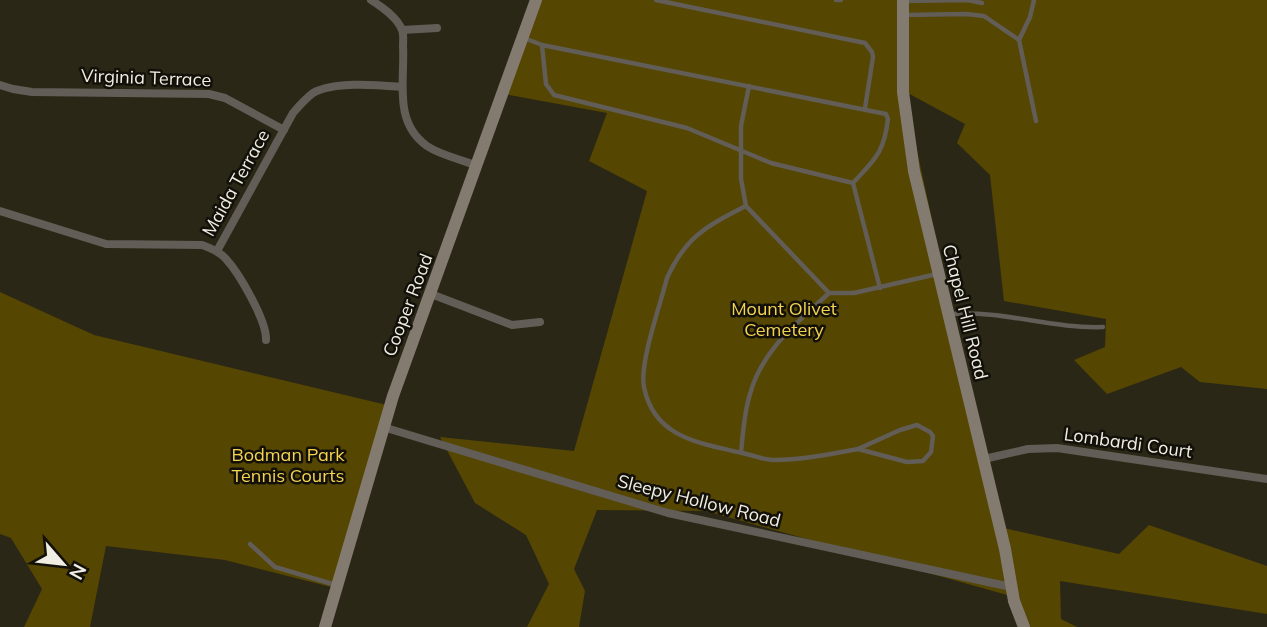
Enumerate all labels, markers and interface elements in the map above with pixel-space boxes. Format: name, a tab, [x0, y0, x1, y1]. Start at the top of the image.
street label: Virginia Terrace	[80, 64, 212, 91]
street label: Maida Terrace	[197, 125, 274, 240]
street label: Chapel Hill Road	[938, 242, 993, 382]
street label: Cooper Road	[377, 250, 438, 359]
park label: Mount Olivet Cemetery	[731, 297, 837, 341]
street label: Lombardi Court	[1062, 422, 1194, 463]
park label: Bodman Park Tennis Courts	[231, 443, 345, 487]
street label: Sleepy Hollow Road	[615, 469, 783, 532]
north arrow	[28, 529, 98, 599]
text: N	[64, 560, 92, 584]

